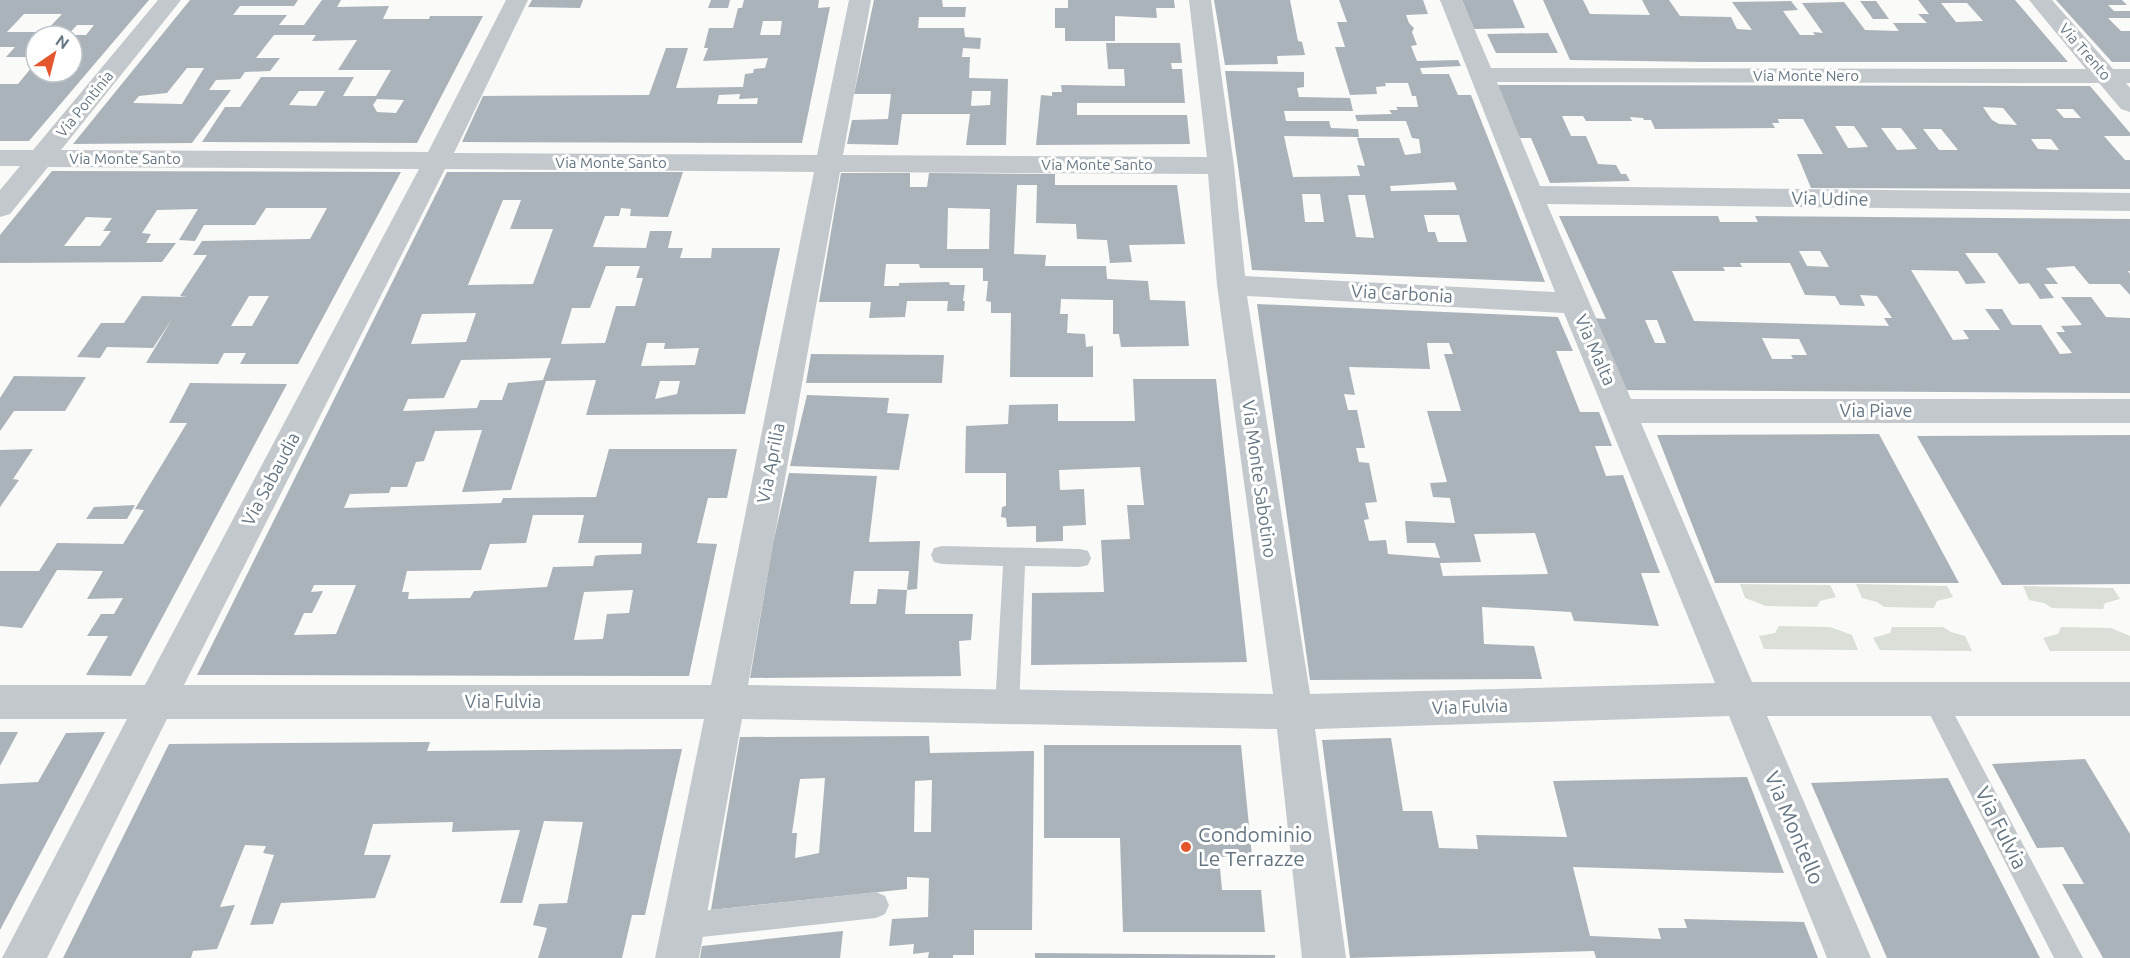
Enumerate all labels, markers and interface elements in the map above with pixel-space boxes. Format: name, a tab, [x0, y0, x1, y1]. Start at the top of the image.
street label: Via Trento	[2056, 20, 2115, 84]
north arrow	[24, 24, 84, 84]
text: N	[53, 31, 73, 53]
street label: Via Pontinia	[53, 67, 117, 140]
street label: Via Monte Nero	[1753, 67, 1859, 84]
street label: Via Monte Santo	[69, 150, 181, 167]
street label: Via Monte Santo	[555, 154, 667, 171]
street label: Via Monte Santo	[1041, 156, 1153, 173]
street label: Via Udine	[1791, 187, 1869, 209]
street label: Via Carbonia	[1351, 280, 1453, 306]
street label: Via Malta	[1571, 311, 1620, 388]
street label: Via Monte Sabotino	[1239, 399, 1281, 559]
street label: Via Piave	[1840, 400, 1912, 420]
street label: Via Aprilia	[752, 421, 788, 505]
street label: Via Sabaudia	[237, 429, 303, 529]
street label: Via Fulvia	[465, 691, 541, 711]
street label: Via Fulvia	[1431, 695, 1508, 717]
street label: Via Montello	[1760, 768, 1829, 888]
street label: Via Fulvia	[1971, 782, 2033, 873]
place label: Condominio Le Terrazze	[1198, 822, 1312, 870]
marker: Condominio Le Terrazze	[1179, 840, 1193, 854]

